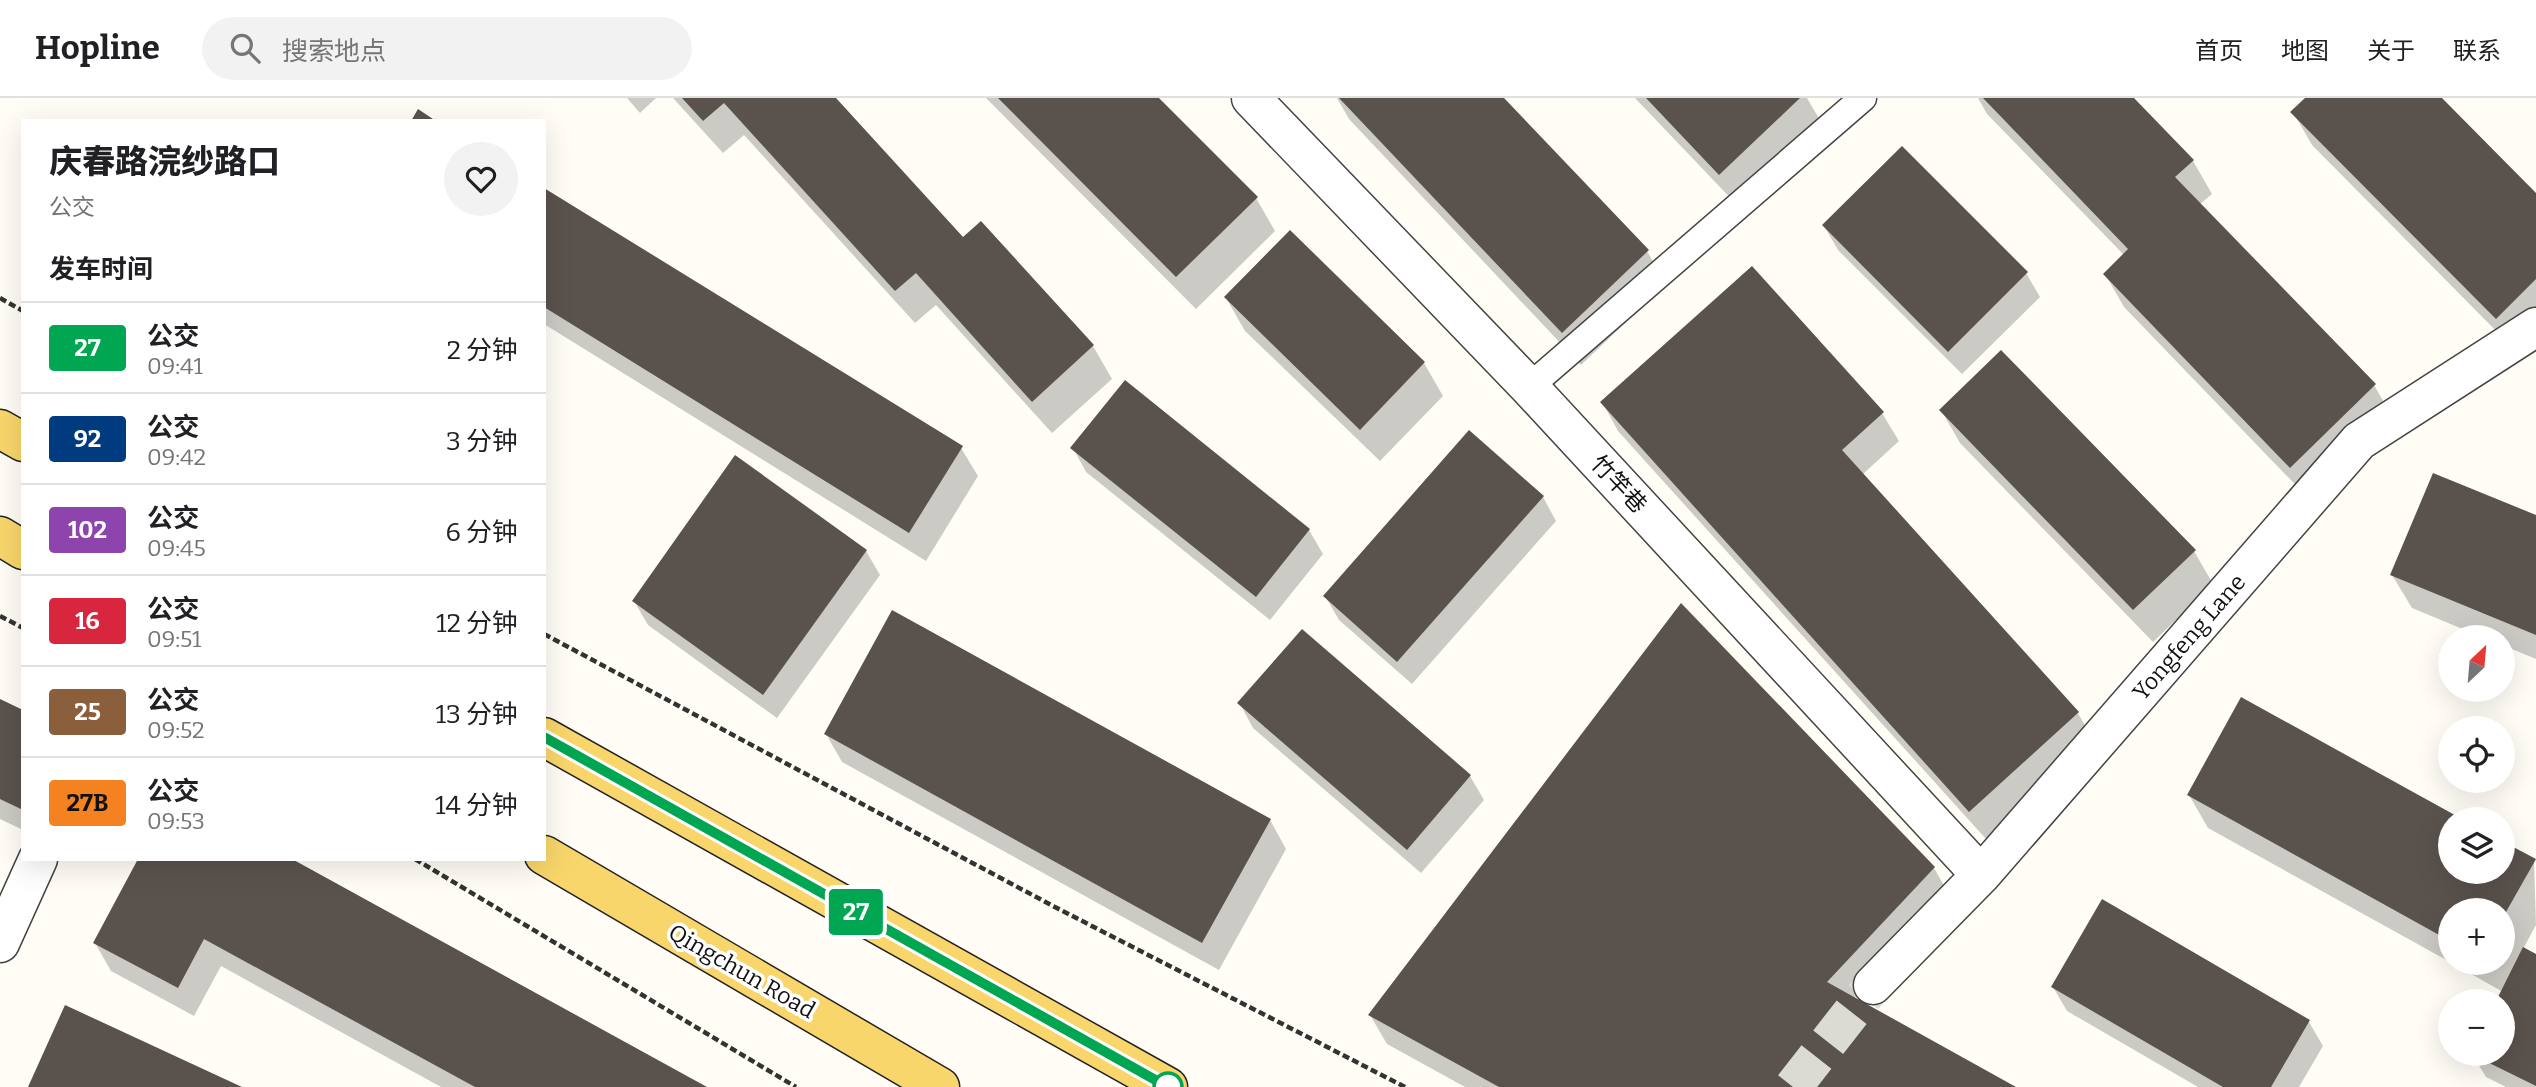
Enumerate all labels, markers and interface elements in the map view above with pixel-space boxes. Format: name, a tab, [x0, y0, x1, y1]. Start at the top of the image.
search box	[202, 17, 692, 80]
text: Hopline	[35, 28, 160, 68]
icon: search	[226, 29, 264, 67]
text: 搜索地点	[282, 36, 386, 67]
text: 首页	[2195, 37, 2243, 65]
text: 地图	[2281, 37, 2329, 65]
text: 关于	[2367, 37, 2415, 65]
text: 联系	[2453, 37, 2501, 65]
text: 庆春路浣纱路口	[49, 142, 280, 182]
button: heart	[444, 142, 518, 216]
text: 公交	[49, 193, 95, 221]
text: 发车时间	[49, 254, 153, 285]
text: 公交	[147, 321, 199, 352]
text: 27	[74, 334, 101, 362]
text: 2 分钟	[447, 335, 518, 366]
text: 09:41	[147, 352, 203, 380]
text: 公交	[147, 412, 199, 443]
text: 92	[74, 425, 101, 453]
text: 3 分钟	[446, 426, 518, 457]
text: 09:42	[147, 443, 206, 471]
street label: 竹竿巷	[1585, 449, 1653, 519]
text: 公交	[147, 503, 199, 534]
text: 102	[68, 516, 107, 544]
text: 6 分钟	[446, 517, 518, 548]
text: 09:45	[147, 534, 206, 562]
street label: Yongfeng Lane	[2127, 568, 2251, 706]
text: 公交	[147, 594, 199, 625]
text: 16	[75, 607, 100, 635]
text: 12 分钟	[436, 608, 518, 639]
text: 09:51	[147, 625, 201, 653]
north arrow	[2438, 625, 2515, 702]
map controls	[2438, 625, 2515, 1066]
text: 公交	[147, 685, 199, 716]
text: 25	[74, 698, 101, 726]
text: 13 分钟	[435, 699, 518, 730]
text: 09:52	[147, 716, 205, 744]
button: locate	[2438, 716, 2515, 793]
text: 公交	[147, 776, 199, 807]
text: 27B	[67, 789, 108, 817]
text: 14 分钟	[435, 790, 518, 821]
text: 09:53	[147, 807, 205, 835]
button: layers	[2438, 807, 2515, 884]
line badge: 27	[824, 889, 888, 935]
text: 27	[843, 898, 869, 926]
button: +	[2438, 898, 2515, 975]
street label: Qingchun Road	[664, 918, 821, 1024]
button: −	[2438, 989, 2515, 1066]
unlabelled marker	[1153, 1072, 1183, 1087]

